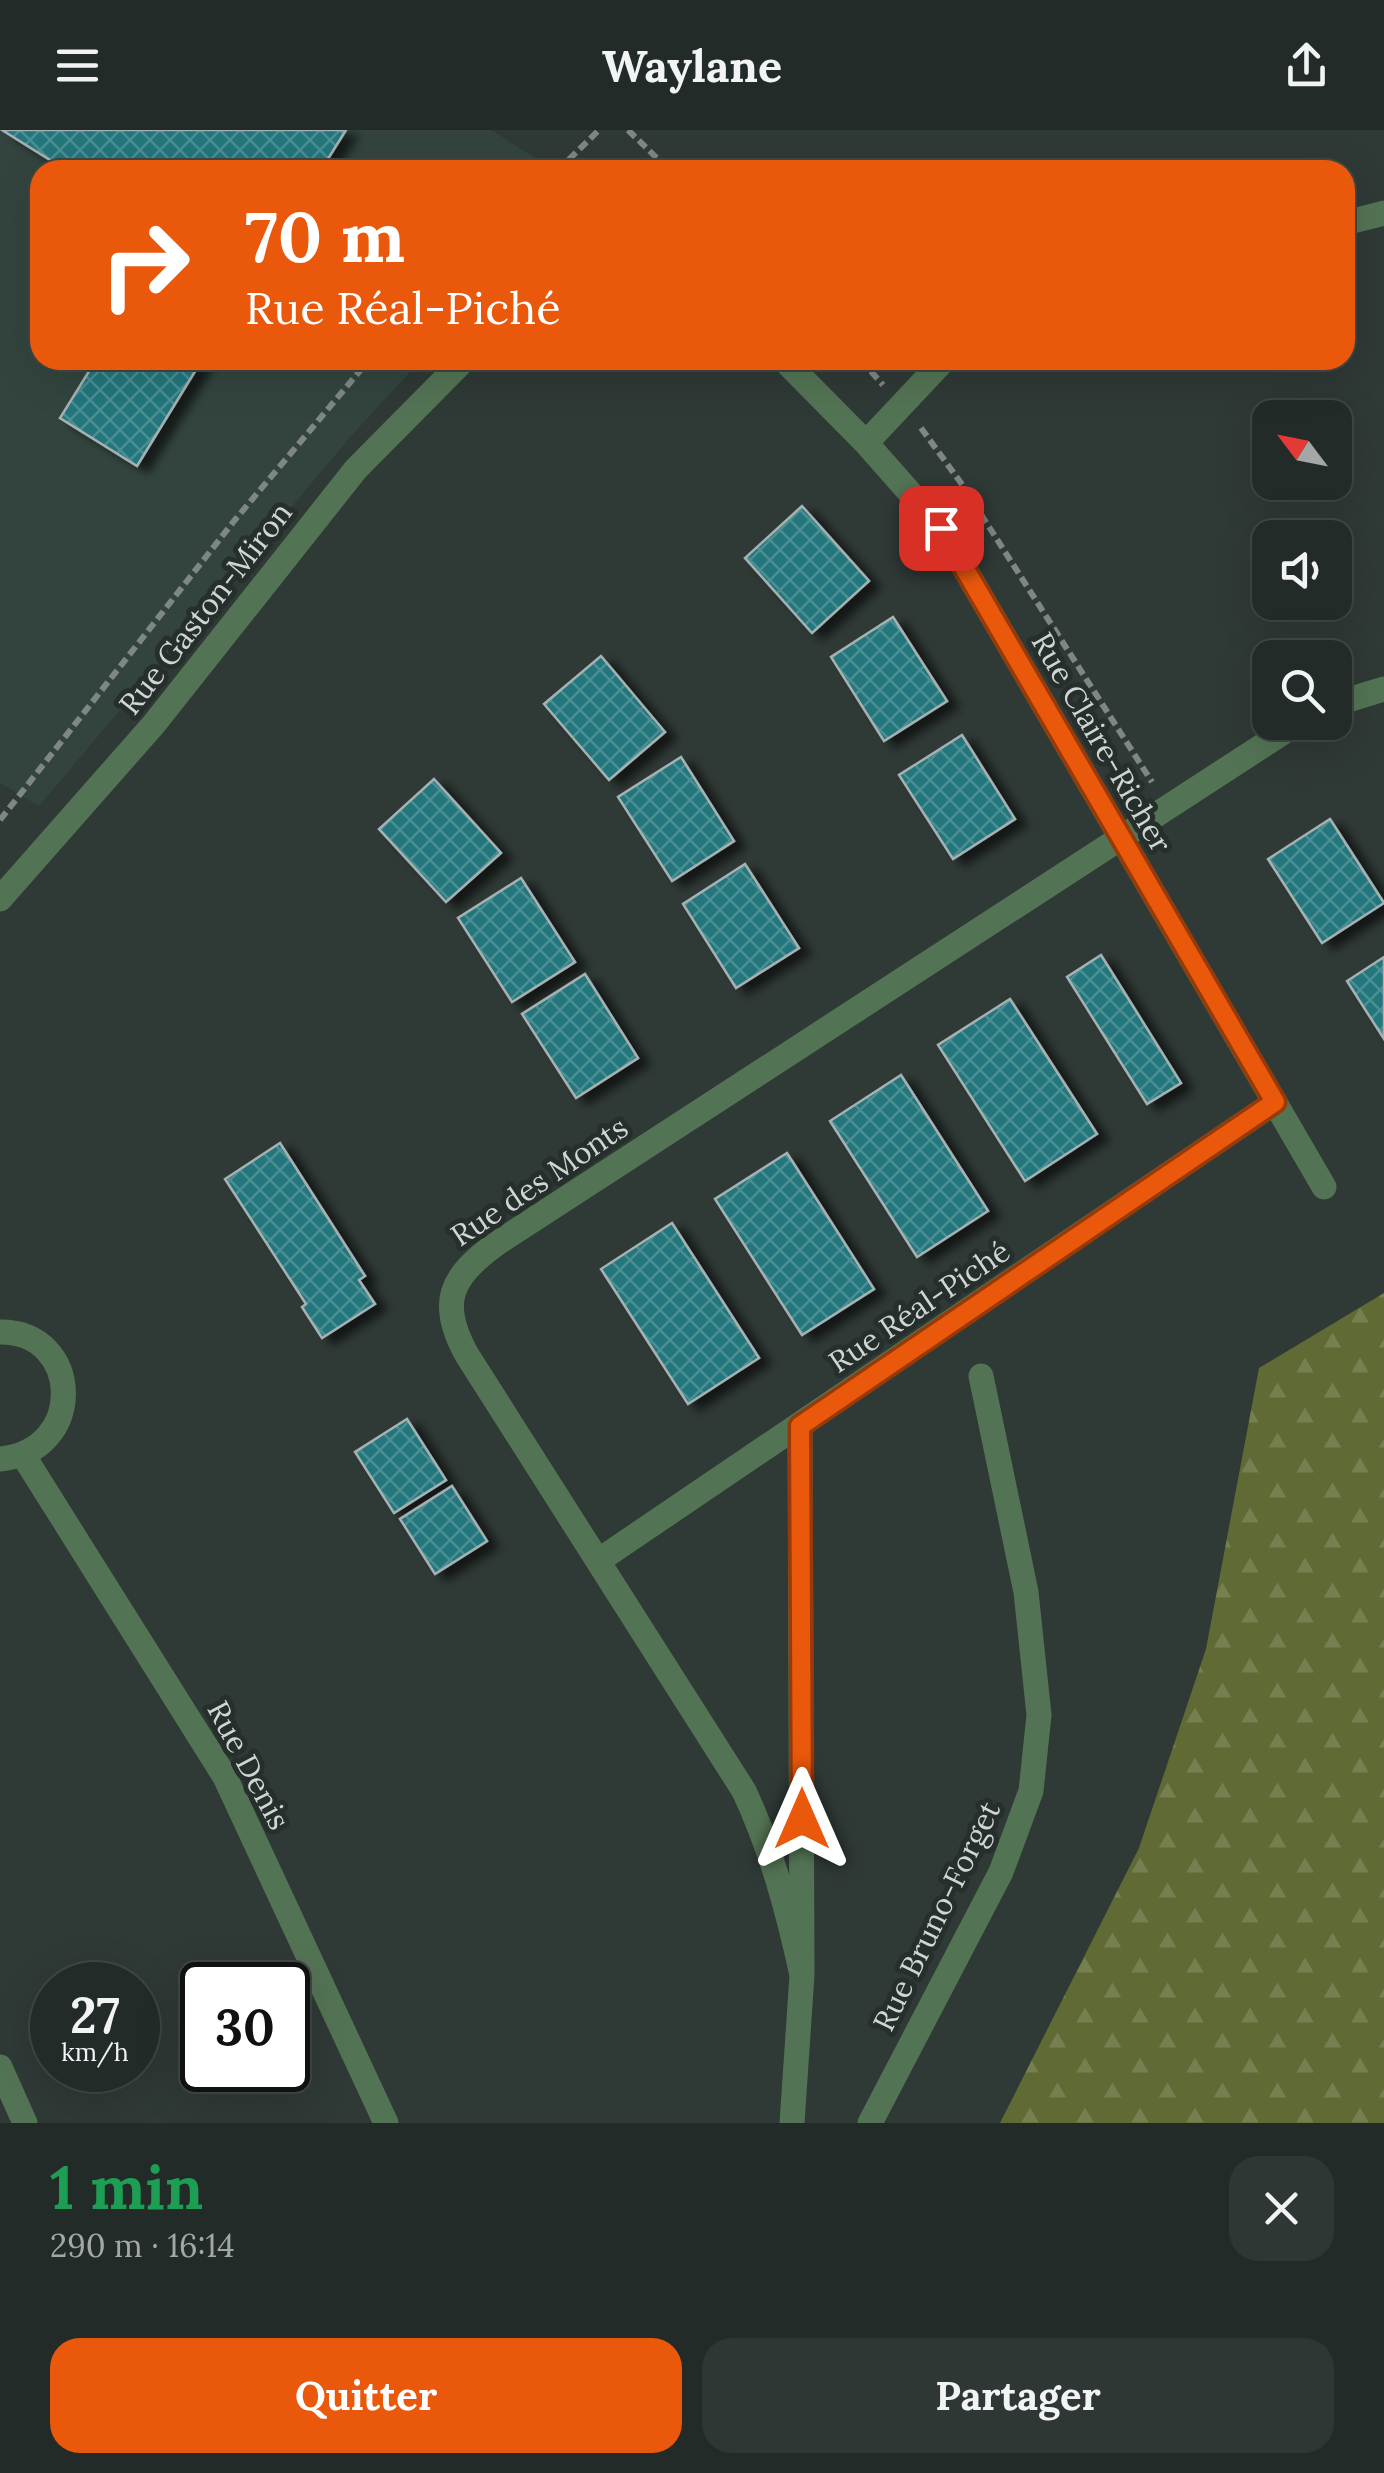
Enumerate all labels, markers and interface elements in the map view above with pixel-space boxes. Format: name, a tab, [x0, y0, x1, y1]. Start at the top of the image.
text: Waylane	[602, 37, 782, 94]
icon: menu	[50, 38, 105, 93]
icon: share	[1279, 38, 1334, 93]
text: 70 m	[245, 192, 405, 281]
icon: right	[80, 200, 210, 330]
text: Rue Réal-Piché	[245, 279, 561, 336]
north arrow	[1252, 400, 1352, 500]
map controls	[1252, 400, 1352, 740]
pin	[899, 486, 984, 571]
street label: Rue Gaston-Miron	[110, 494, 300, 722]
icon: arrive	[914, 501, 969, 556]
button: sound	[1252, 520, 1352, 620]
street label: Rue Claire-Richer	[1024, 625, 1180, 859]
button: search	[1252, 640, 1352, 740]
street label: Rue des Monts	[443, 1108, 635, 1254]
street label: Rue Réal-Piché	[821, 1231, 1017, 1381]
street label: Rue Denis	[199, 1694, 299, 1836]
position arrow	[750, 1767, 854, 1871]
street label: Rue Bruno-Forget	[864, 1795, 1009, 2037]
speed limit sign: 30	[180, 1962, 310, 2092]
text: 27	[70, 1983, 120, 2047]
text: km/h	[61, 2036, 129, 2068]
text: 1 min	[50, 2149, 203, 2225]
button: close	[1229, 2156, 1334, 2261]
text: 290 m · 16:14	[50, 2225, 235, 2266]
button: Quitter	[50, 2338, 682, 2453]
button: Partager	[702, 2338, 1334, 2453]

